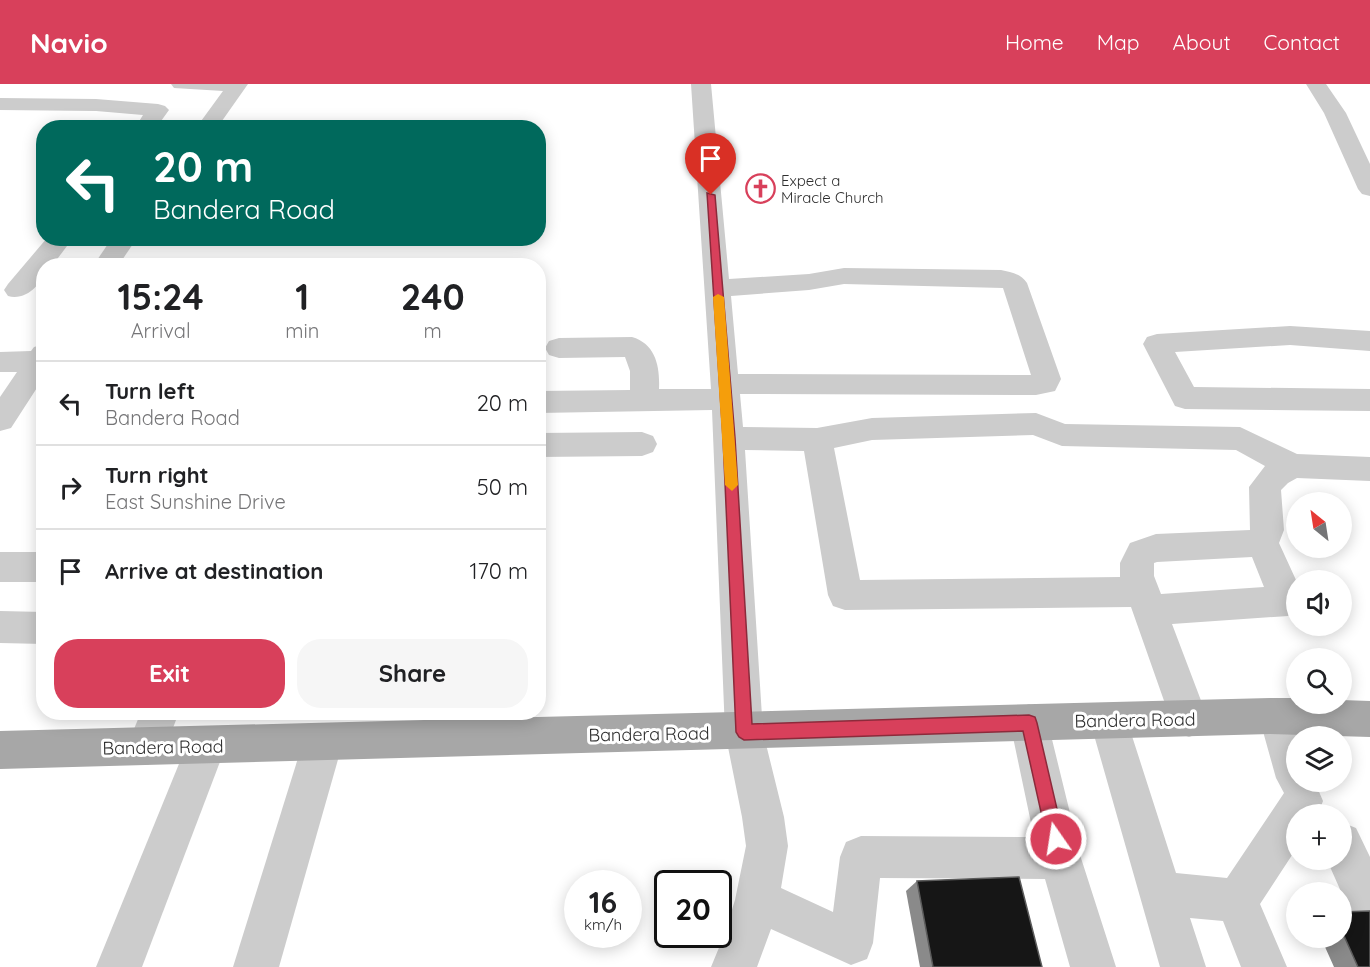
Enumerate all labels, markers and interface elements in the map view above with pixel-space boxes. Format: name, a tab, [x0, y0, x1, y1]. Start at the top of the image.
text: Navio	[30, 25, 108, 60]
text: Home	[1005, 29, 1064, 55]
text: Map	[1097, 29, 1140, 55]
text: About	[1173, 29, 1231, 55]
text: Contact	[1264, 29, 1340, 55]
pin	[685, 133, 736, 195]
text: 20 m	[153, 140, 253, 193]
icon: arrive	[694, 142, 727, 175]
icon: left	[54, 144, 132, 222]
place label: Expect a Miracle Church	[781, 171, 884, 207]
church icon: Expect a Miracle Church	[744, 173, 776, 205]
text: Bandera Road	[153, 192, 335, 226]
text: 15:24	[117, 274, 204, 319]
text: 1	[295, 274, 309, 319]
text: 240	[401, 274, 465, 319]
text: Arrival	[131, 318, 191, 343]
text: min	[285, 318, 319, 343]
text: m	[423, 318, 442, 343]
text: Turn left	[105, 377, 195, 405]
icon: left	[54, 387, 87, 420]
text: 20 m	[477, 389, 528, 417]
text: Bandera Road	[105, 405, 240, 430]
text: Turn right	[105, 461, 209, 489]
icon: right	[54, 471, 87, 504]
text: 50 m	[477, 473, 528, 501]
text: East Sunshine Drive	[105, 489, 286, 514]
north arrow	[1286, 492, 1352, 558]
map controls	[1286, 492, 1352, 948]
icon: arrive	[54, 555, 87, 588]
text: Arrive at destination	[105, 557, 323, 585]
text: 170 m	[469, 557, 528, 585]
button: sound	[1286, 570, 1352, 636]
button: Exit	[54, 639, 285, 708]
button: Share	[297, 639, 528, 708]
button: search	[1286, 648, 1352, 714]
street label: Bandera Road	[1074, 707, 1196, 733]
street label: Bandera Road	[588, 721, 710, 747]
button: layers	[1286, 726, 1352, 792]
street label: Bandera Road	[102, 734, 224, 760]
button: +	[1286, 804, 1352, 870]
position arrow	[1024, 807, 1088, 871]
speed limit sign: 20	[654, 870, 732, 948]
button: −	[1286, 882, 1352, 948]
text: 16	[589, 883, 617, 921]
text: km/h	[584, 915, 622, 934]

